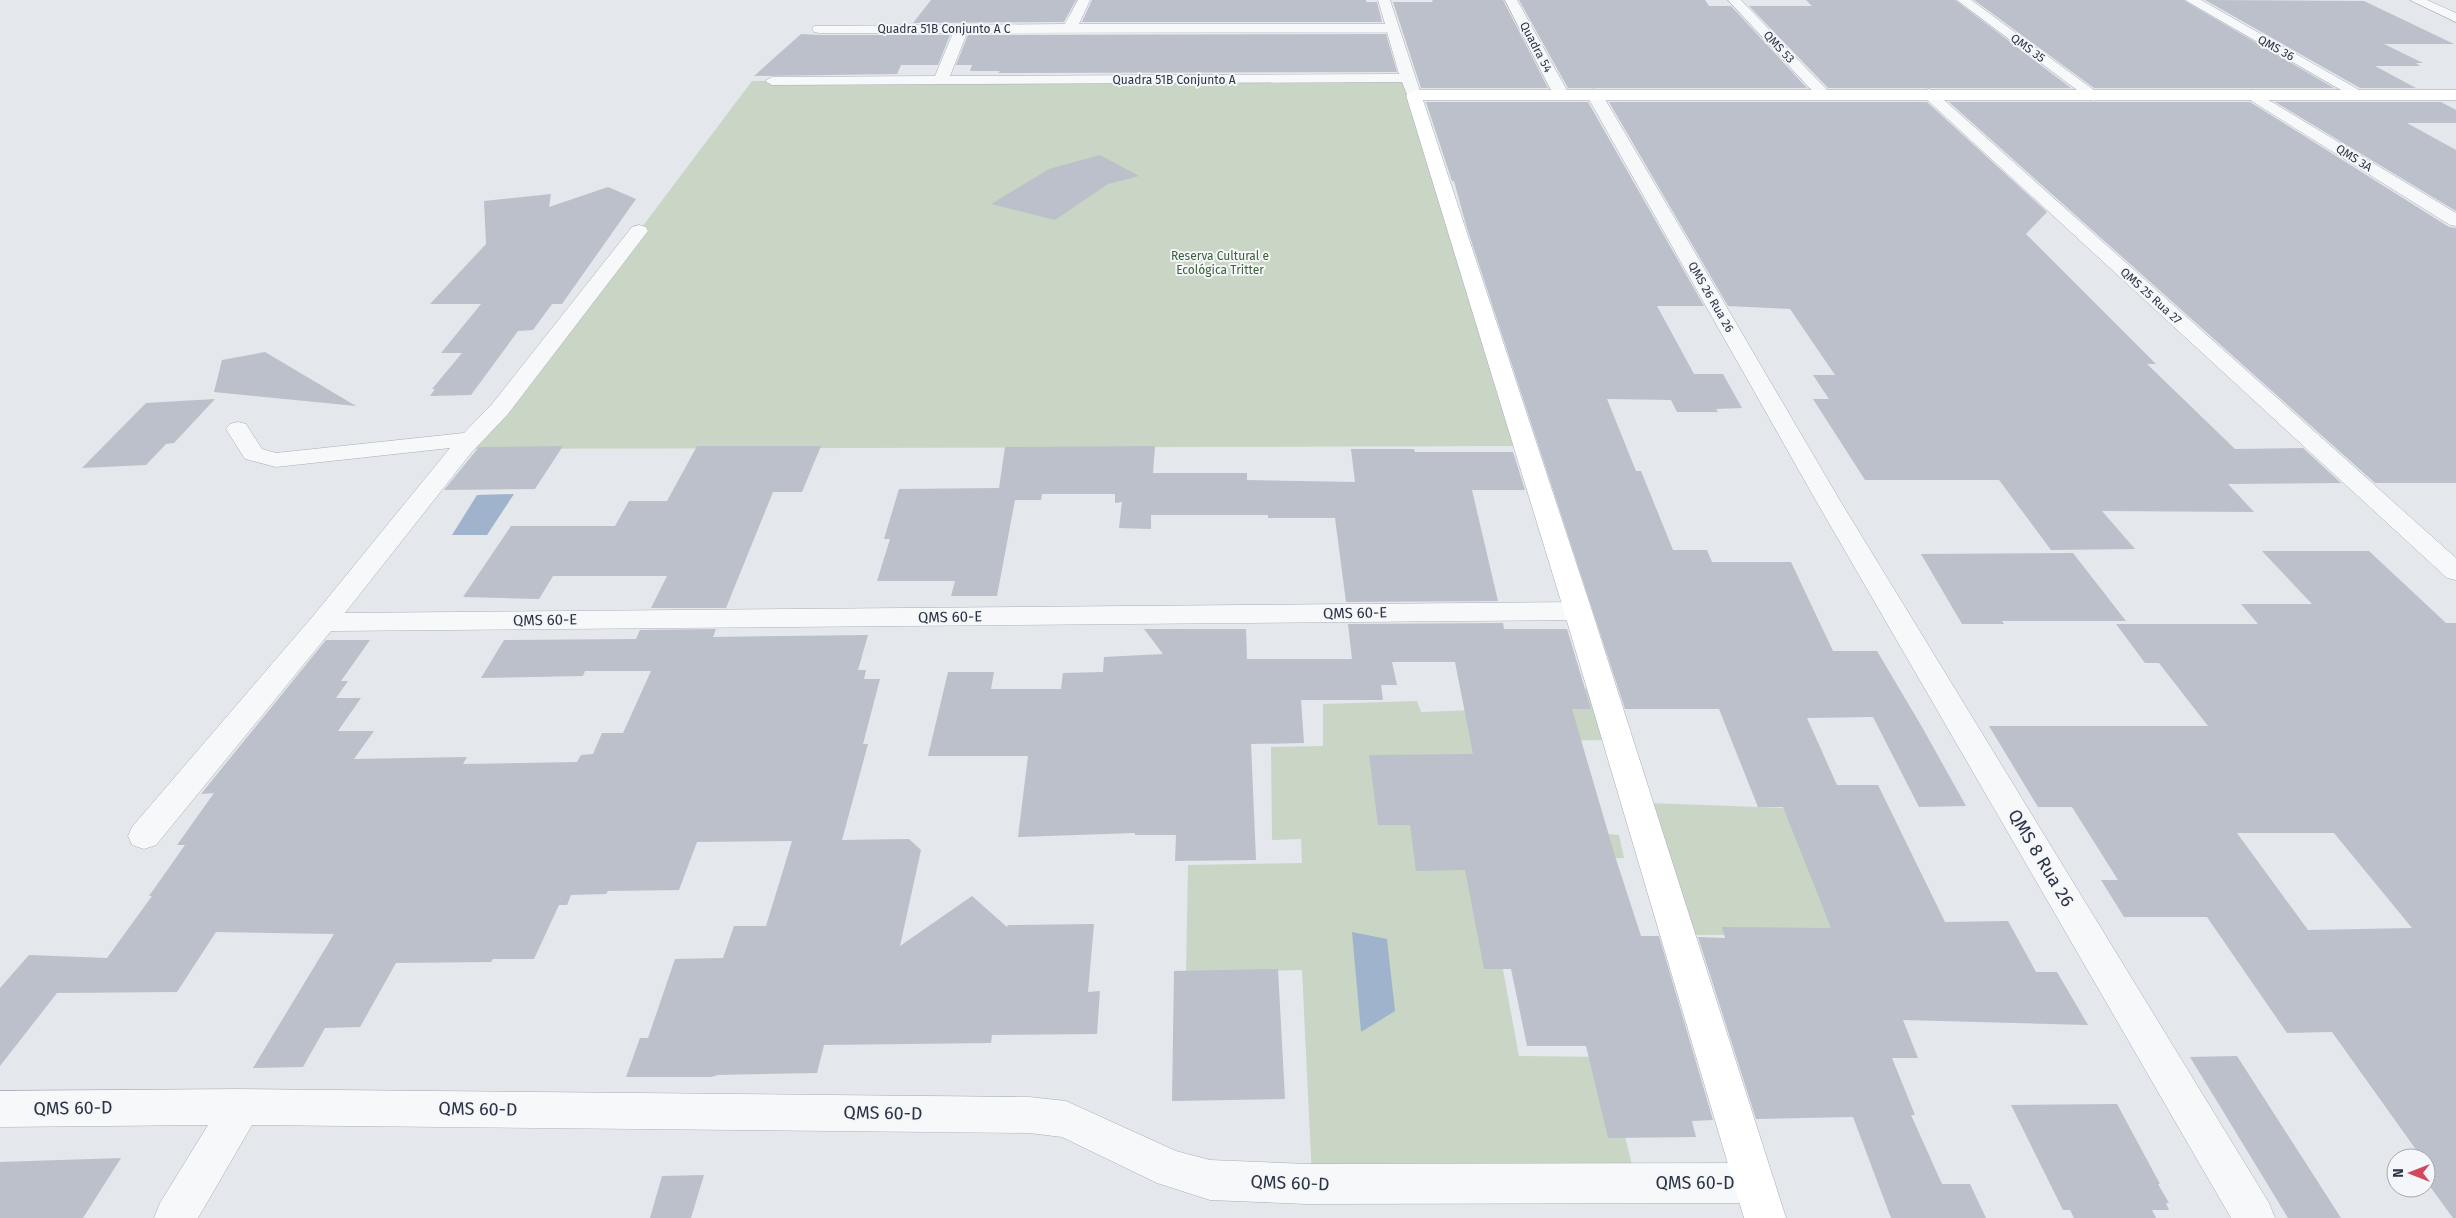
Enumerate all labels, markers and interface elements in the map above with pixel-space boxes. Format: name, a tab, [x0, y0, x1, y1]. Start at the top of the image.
street label: Quadra 54	[1517, 19, 1555, 75]
street label: Quadra 51B Conjunto A C	[878, 22, 1011, 36]
street label: QMS 53	[1761, 28, 1797, 66]
street label: QMS 35	[2008, 31, 2048, 65]
street label: QMS 36	[2255, 32, 2297, 64]
street label: Quadra 51B Conjunto A	[1112, 73, 1236, 87]
street label: QMS 3A	[2333, 141, 2375, 175]
park label: Reserva Cultural e Ecológica Tritter	[1171, 249, 1269, 277]
street label: QMS 26 Rua 26	[1685, 259, 1737, 335]
street label: QMS 25 Rua 27	[2118, 265, 2184, 327]
street label: QMS 60-E	[1323, 603, 1387, 623]
street label: QMS 60-E	[918, 607, 982, 627]
street label: QMS 60-E	[513, 610, 577, 630]
street label: QMS 8 Rua 26	[2003, 805, 2079, 911]
street label: QMS 60-D	[33, 1096, 113, 1120]
street label: QMS 60-D	[438, 1097, 518, 1121]
street label: QMS 60-D	[843, 1101, 923, 1125]
north arrow	[2386, 1148, 2436, 1198]
text: N	[2390, 1168, 2407, 1178]
street label: QMS 60-D	[1250, 1171, 1330, 1195]
street label: QMS 60-D	[1655, 1172, 1735, 1194]

